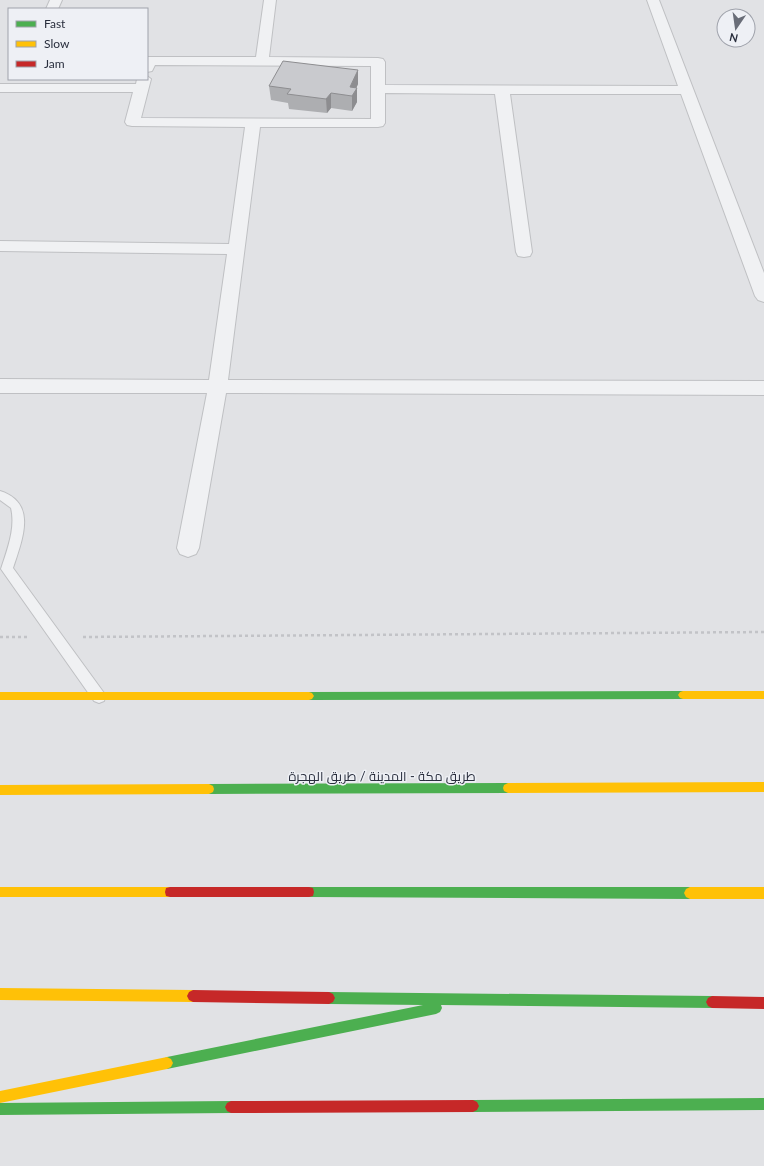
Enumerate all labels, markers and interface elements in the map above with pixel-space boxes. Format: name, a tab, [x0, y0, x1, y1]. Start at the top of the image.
legend	[8, 8, 148, 80]
north arrow	[716, 8, 756, 48]
text: Fast	[44, 16, 66, 31]
text: N	[728, 31, 739, 46]
text: Slow	[44, 36, 70, 51]
text: Jam	[44, 56, 65, 71]
street label: طريق مكة - المدينة / طريق الهجرة	[288, 768, 476, 784]

